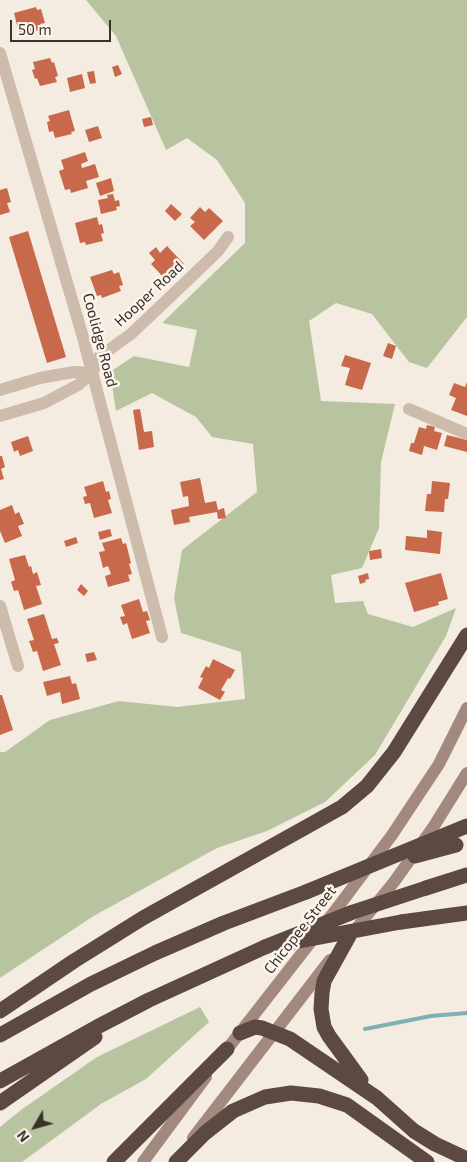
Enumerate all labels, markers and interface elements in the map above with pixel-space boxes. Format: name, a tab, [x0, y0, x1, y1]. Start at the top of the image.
scale bar	[12, 10, 114, 42]
text: 50 m	[18, 20, 52, 38]
street label: Hooper Road	[111, 258, 187, 330]
street label: Coolidge Road	[79, 291, 121, 389]
street label: Chicopee Street	[260, 882, 340, 978]
north arrow	[10, 1102, 60, 1152]
text: N	[13, 1127, 33, 1146]

